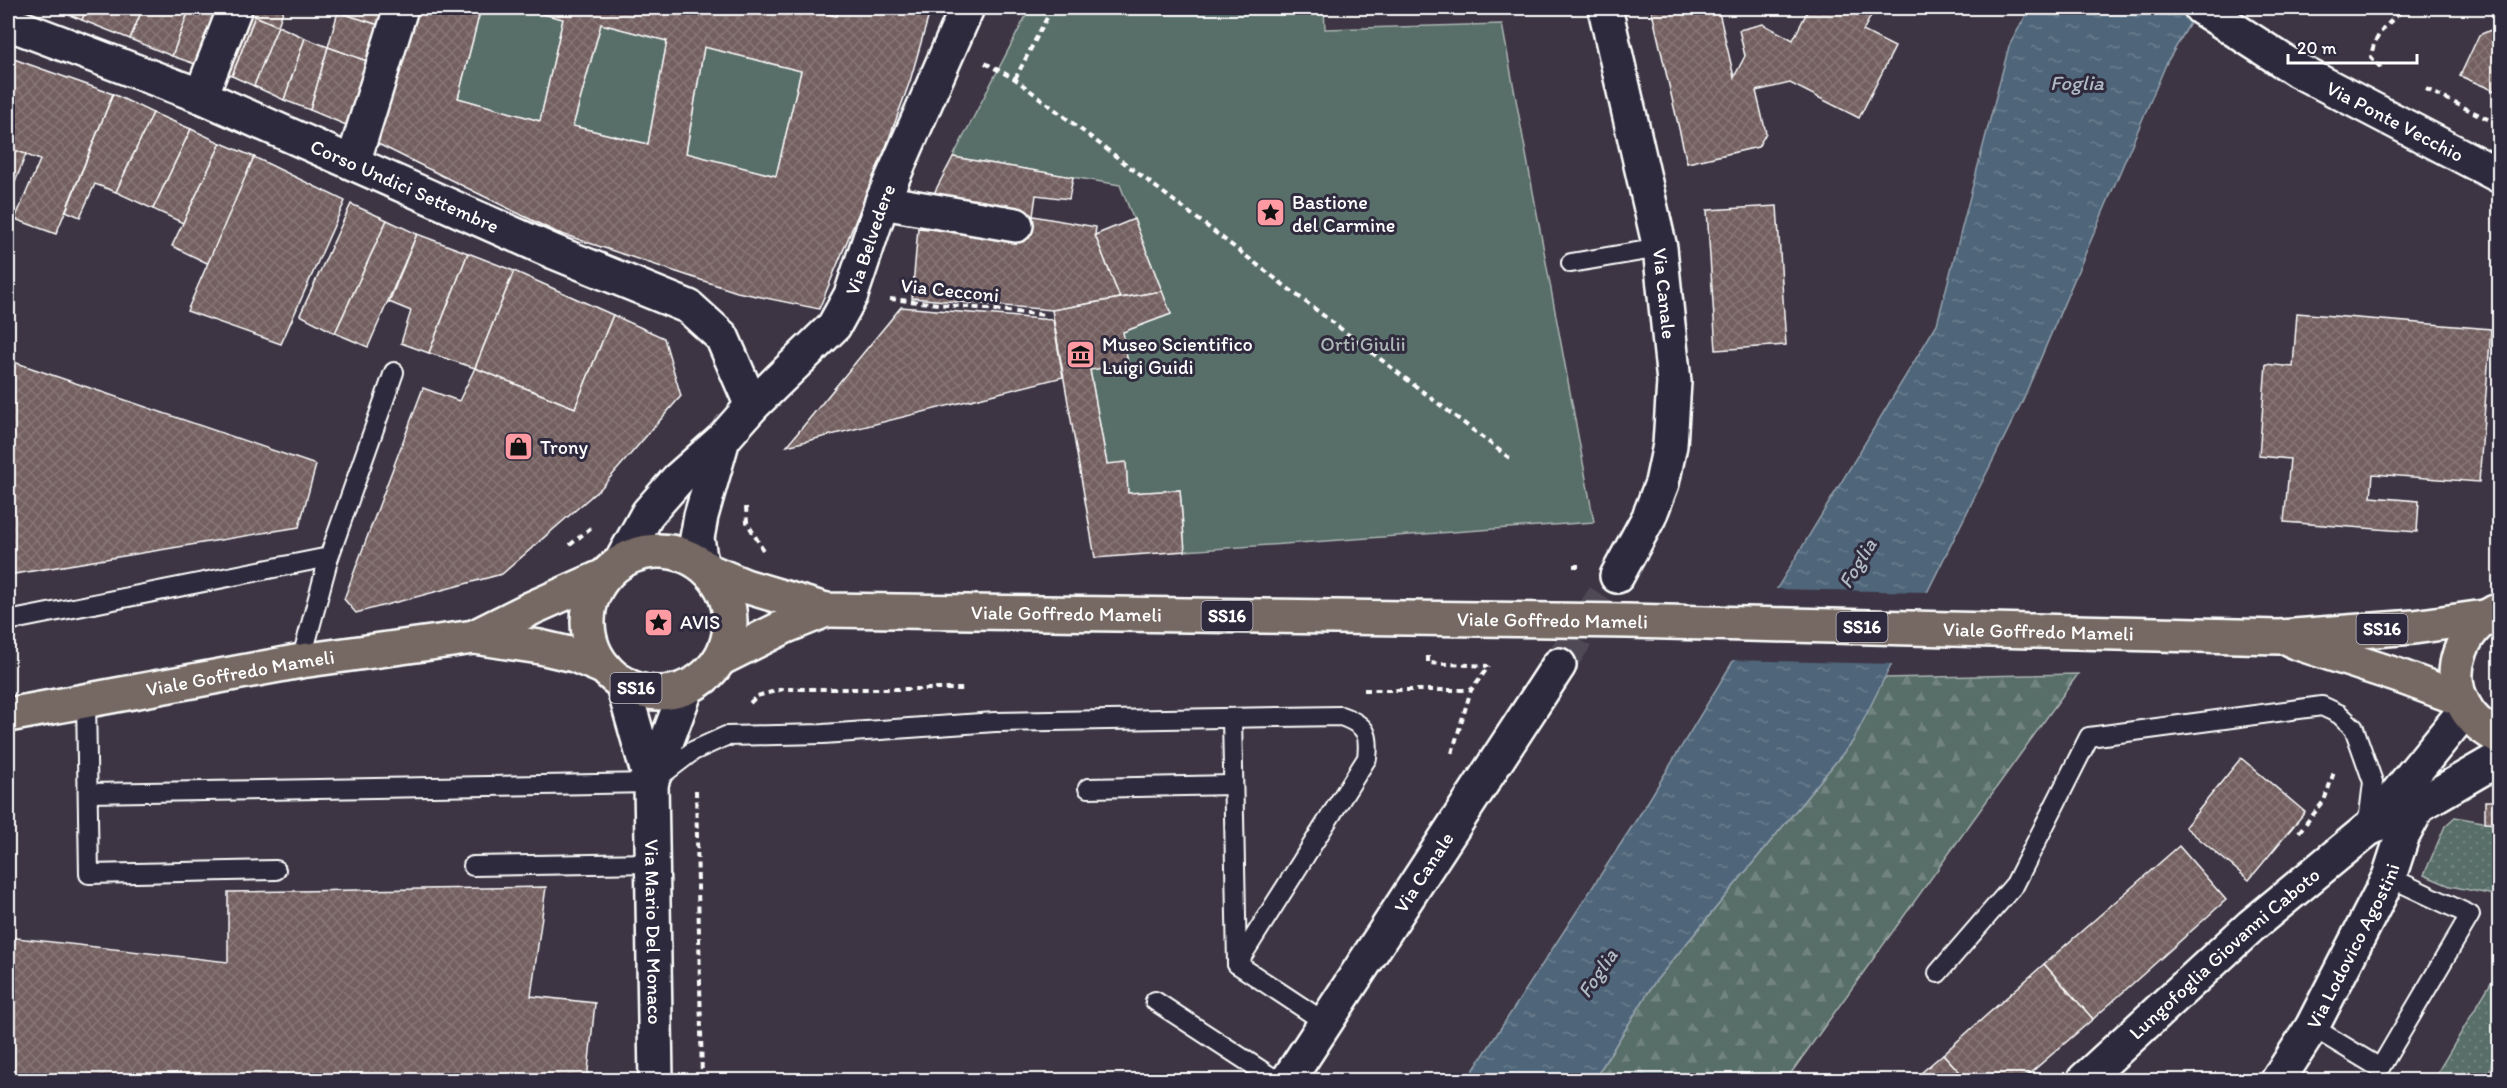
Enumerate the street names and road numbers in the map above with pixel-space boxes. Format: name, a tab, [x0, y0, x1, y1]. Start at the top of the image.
street label: Via Ponte Vecchio	[2323, 76, 2468, 167]
street label: Corso Undici Settembre	[307, 134, 503, 238]
street label: Via Belvedere	[840, 180, 900, 298]
street label: Via Canale	[1648, 247, 1681, 340]
street label: Via Cecconi	[900, 273, 1000, 307]
street label: Viale Goffredo Mameli	[971, 600, 1162, 627]
road number: SS16	[1202, 601, 1252, 631]
street label: Viale Goffredo Mameli	[1457, 607, 1648, 634]
road number: SS16	[1836, 612, 1888, 642]
road number: SS16	[2356, 614, 2408, 644]
street label: Viale Goffredo Mameli	[1943, 617, 2134, 645]
street label: Viale Goffredo Mameli	[144, 644, 336, 701]
road number: SS16	[610, 673, 662, 703]
street label: Via Canale	[1389, 828, 1459, 917]
street label: Via Mario Del Monaco	[640, 839, 667, 1025]
street label: Via Lodovico Agostini	[2301, 860, 2405, 1033]
street label: Lungofoglia Giovanni Caboto	[2124, 862, 2324, 1044]

